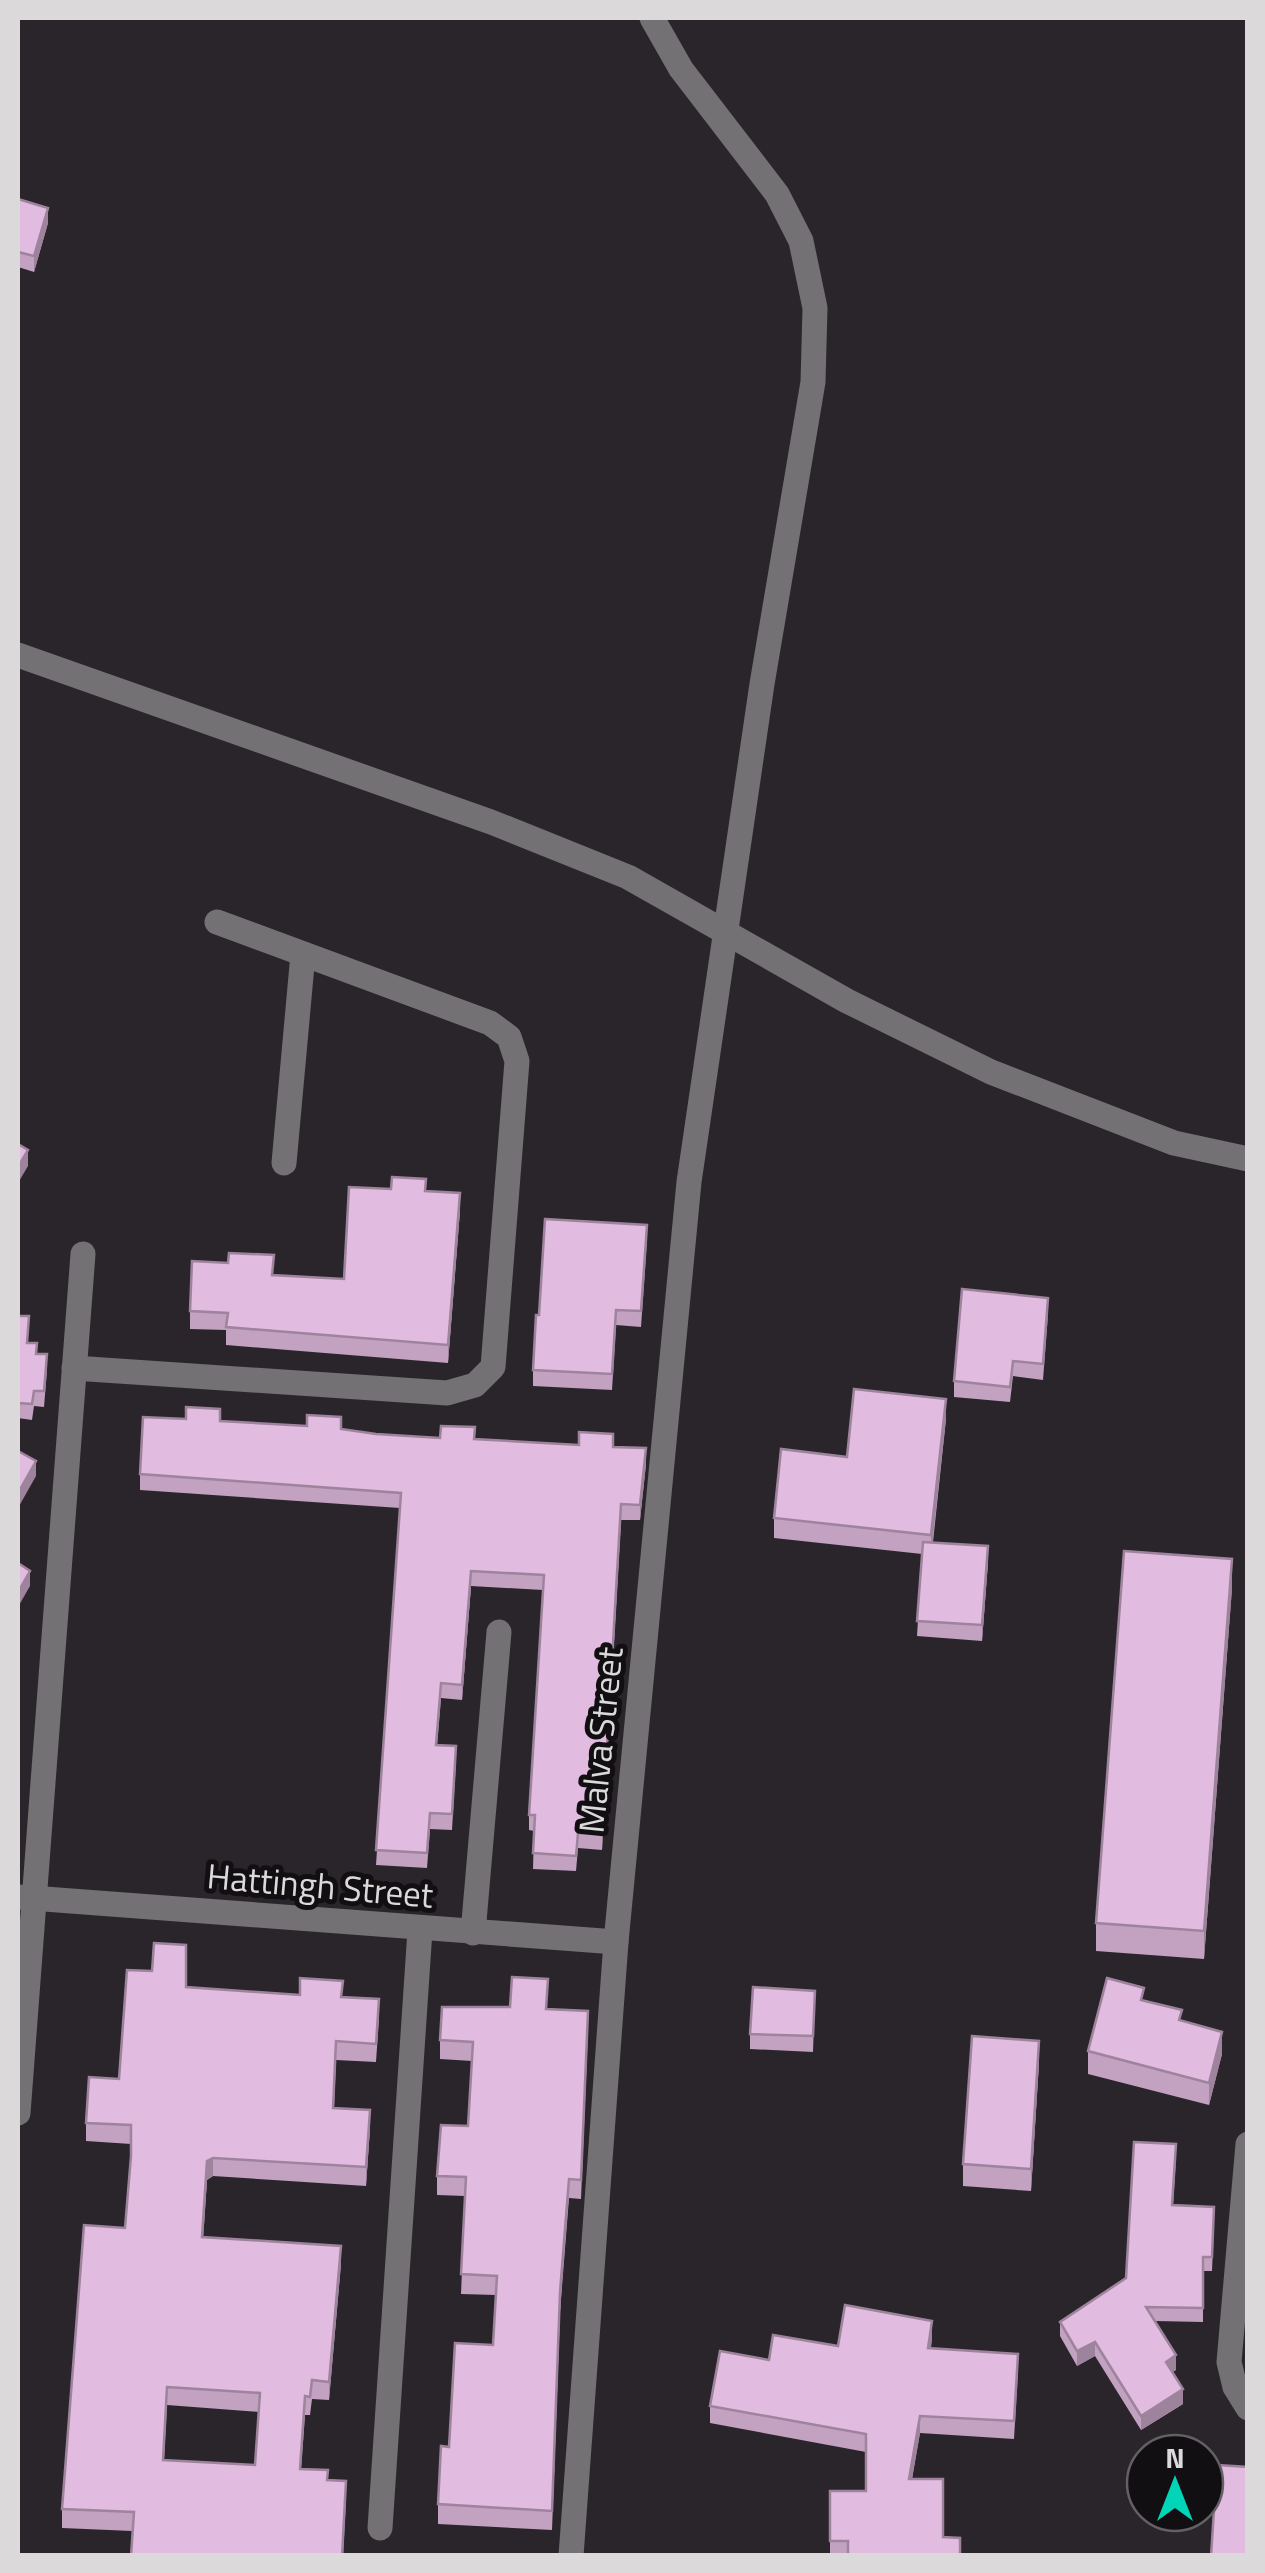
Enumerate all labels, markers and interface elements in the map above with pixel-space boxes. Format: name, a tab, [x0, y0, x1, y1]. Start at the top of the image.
street label: Malva Street	[563, 1644, 637, 1836]
street label: Hattingh Street	[205, 1848, 435, 1922]
north arrow	[1125, 2433, 1225, 2533]
text: N	[1165, 2436, 1185, 2479]

